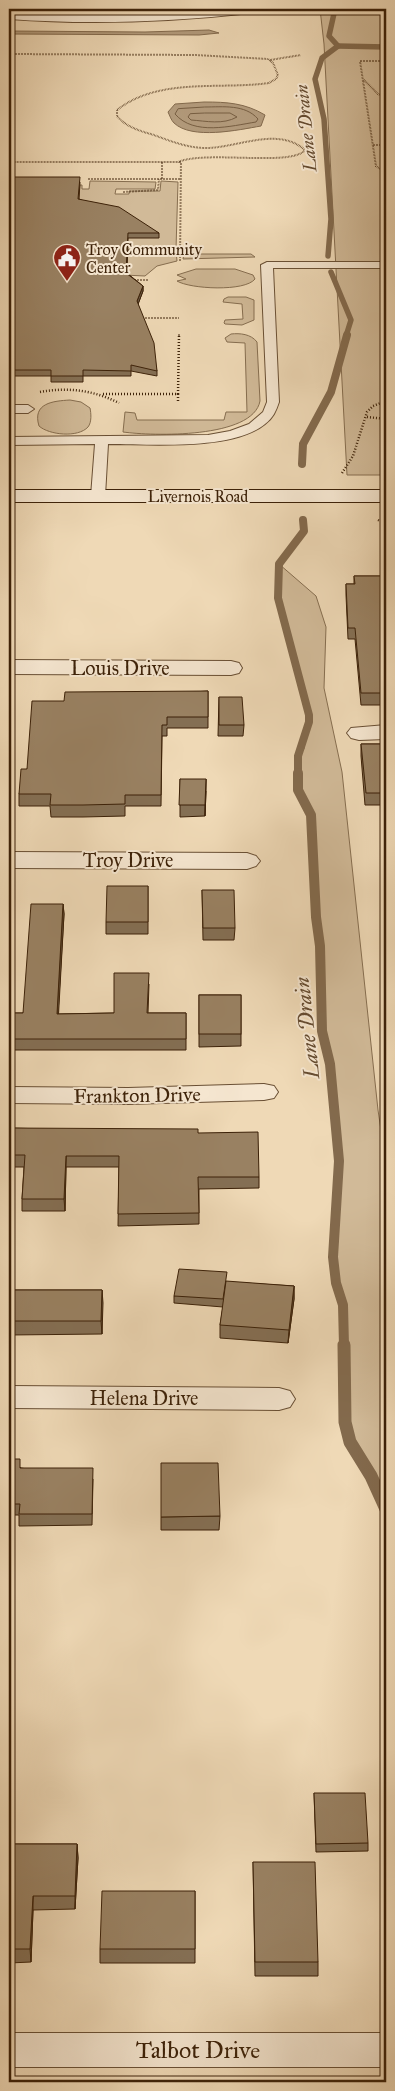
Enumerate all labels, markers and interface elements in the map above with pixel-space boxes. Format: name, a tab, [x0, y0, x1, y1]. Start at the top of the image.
water label: Lane Drain	[290, 83, 322, 174]
place label: Troy Community Center	[86, 240, 202, 277]
public building icon: Troy Community Center	[52, 243, 82, 282]
street label: Livernois Road	[148, 487, 248, 506]
street label: Louis Drive	[70, 656, 170, 680]
street label: Troy Drive	[83, 848, 173, 872]
water label: Lane Drain	[289, 976, 325, 1081]
street label: Frankton Drive	[73, 1082, 201, 1108]
street label: Helena Drive	[90, 1386, 198, 1410]
street label: Talbot Drive	[136, 2035, 260, 2065]

